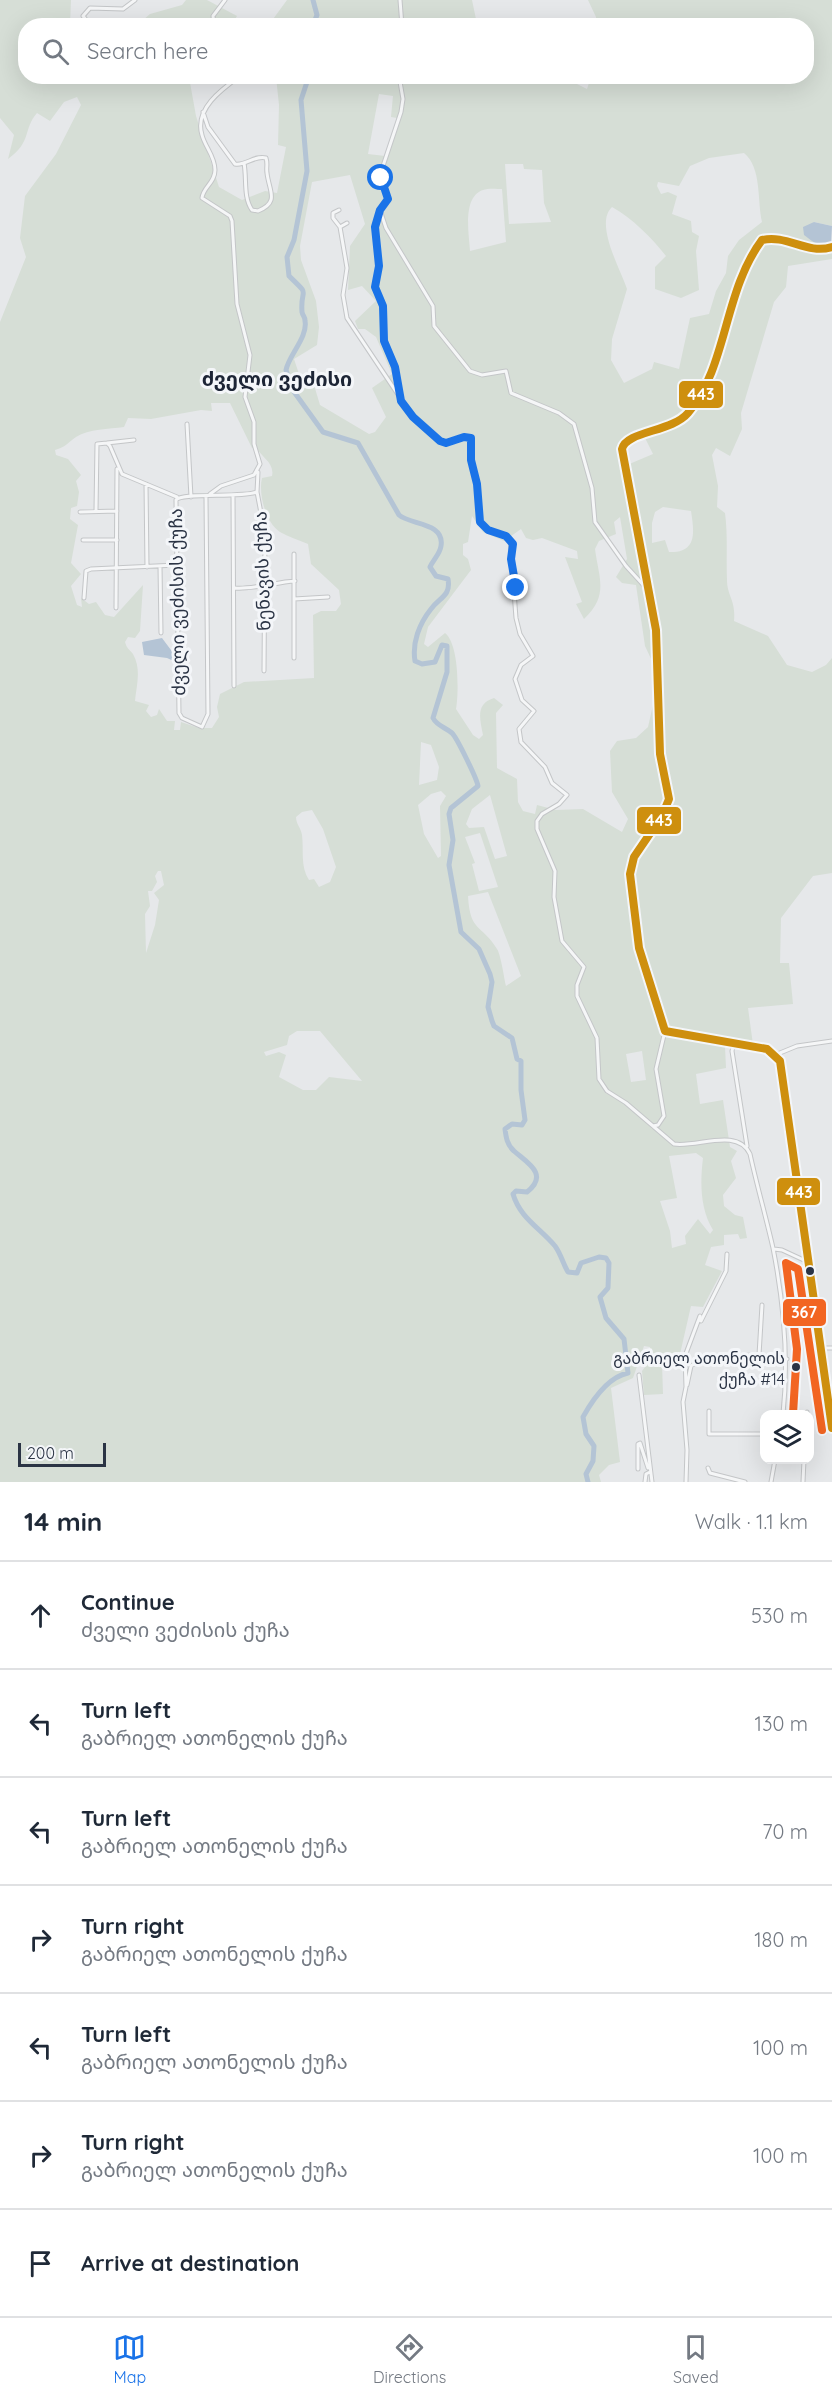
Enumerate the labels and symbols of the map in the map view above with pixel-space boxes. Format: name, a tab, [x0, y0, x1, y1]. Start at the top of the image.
route start	[367, 164, 393, 190]
district label: ძველი ვეძისი	[202, 366, 352, 391]
line badge: 443	[678, 380, 724, 409]
text: 443	[687, 384, 715, 404]
street label: ძველი ვეძისის ქუჩა	[164, 508, 190, 696]
street label: ნენავის ქუჩა	[248, 511, 276, 631]
route end	[502, 574, 528, 600]
line badge: 443	[636, 806, 682, 835]
text: 443	[645, 810, 673, 830]
line badge: 443	[776, 1177, 821, 1206]
text: 443	[785, 1182, 813, 1202]
unlabelled marker	[804, 1265, 816, 1277]
line badge: 367	[782, 1298, 827, 1327]
text: 367	[791, 1302, 817, 1322]
place label: გაბრიელ ათონელის ქუჩა #14	[613, 1348, 785, 1389]
marker: გაბრიელ ათონელის ქუჩა #14	[790, 1361, 802, 1373]
scale bar	[18, 1440, 106, 1468]

